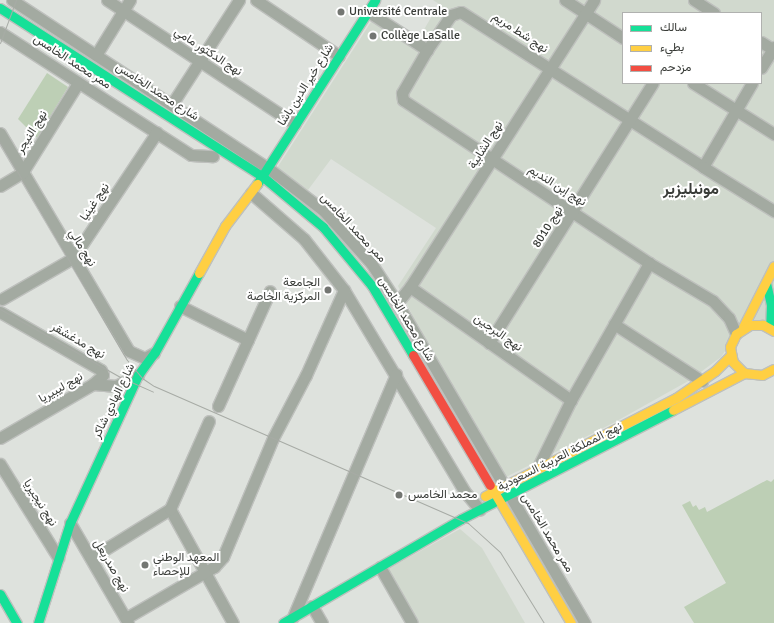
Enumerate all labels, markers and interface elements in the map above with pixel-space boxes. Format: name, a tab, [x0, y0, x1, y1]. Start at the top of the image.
place label: Université Centrale	[349, 5, 447, 19]
marker: Université Centrale	[336, 7, 346, 17]
street label: نهج شط مريم	[489, 10, 551, 56]
legend	[622, 12, 762, 84]
text: سالك	[660, 20, 687, 35]
street label: نهج الدكتور مامي	[171, 25, 245, 79]
place label: Collège LaSalle	[381, 29, 460, 43]
street label: ممر محمد الخامس	[30, 31, 114, 93]
marker: Collège LaSalle	[368, 31, 378, 41]
text: بطيء	[660, 40, 684, 55]
street label: شارع خير الدين باشا	[275, 41, 337, 129]
street label: شارع محمد الخامس	[113, 60, 201, 124]
text: مزدحم	[660, 60, 691, 75]
street label: نهج النيجر	[13, 108, 51, 156]
street label: نهج الشابية	[466, 118, 506, 172]
street label: نهج إبن النديم	[525, 162, 589, 210]
district label: مونبليزير	[663, 179, 719, 199]
street label: نهج غينيا	[77, 180, 113, 224]
street label: ممر محمد الخامس	[317, 190, 389, 266]
street label: نهج 8010	[530, 204, 566, 250]
street label: نهج مالي	[65, 227, 99, 269]
street label: شارع محمد الخامس	[375, 274, 437, 364]
place label: الجامعة المركزية الخاصة	[247, 276, 320, 304]
marker: الجامعة المركزية الخاصة	[323, 285, 333, 295]
street label: نهج البرجين	[471, 311, 525, 355]
street label: نهج مدغشقر	[48, 320, 108, 362]
street label: شارع الهادي شاكر	[90, 361, 138, 441]
street label: نهج ليبيريا	[36, 370, 86, 406]
street label: نهج المملكة العربية السعودية	[495, 419, 625, 495]
street label: نهج نيجيريا	[20, 477, 60, 529]
place label: محمد الخامس	[408, 488, 477, 502]
marker: محمد الخامس	[393, 489, 405, 501]
street label: ممر محمد الخامس	[518, 491, 576, 575]
street label: نهج صدربعل	[90, 537, 132, 595]
place label: المعهد الوطني للإحصاء	[153, 551, 219, 579]
marker: المعهد الوطني للإحصاء	[140, 560, 150, 570]

